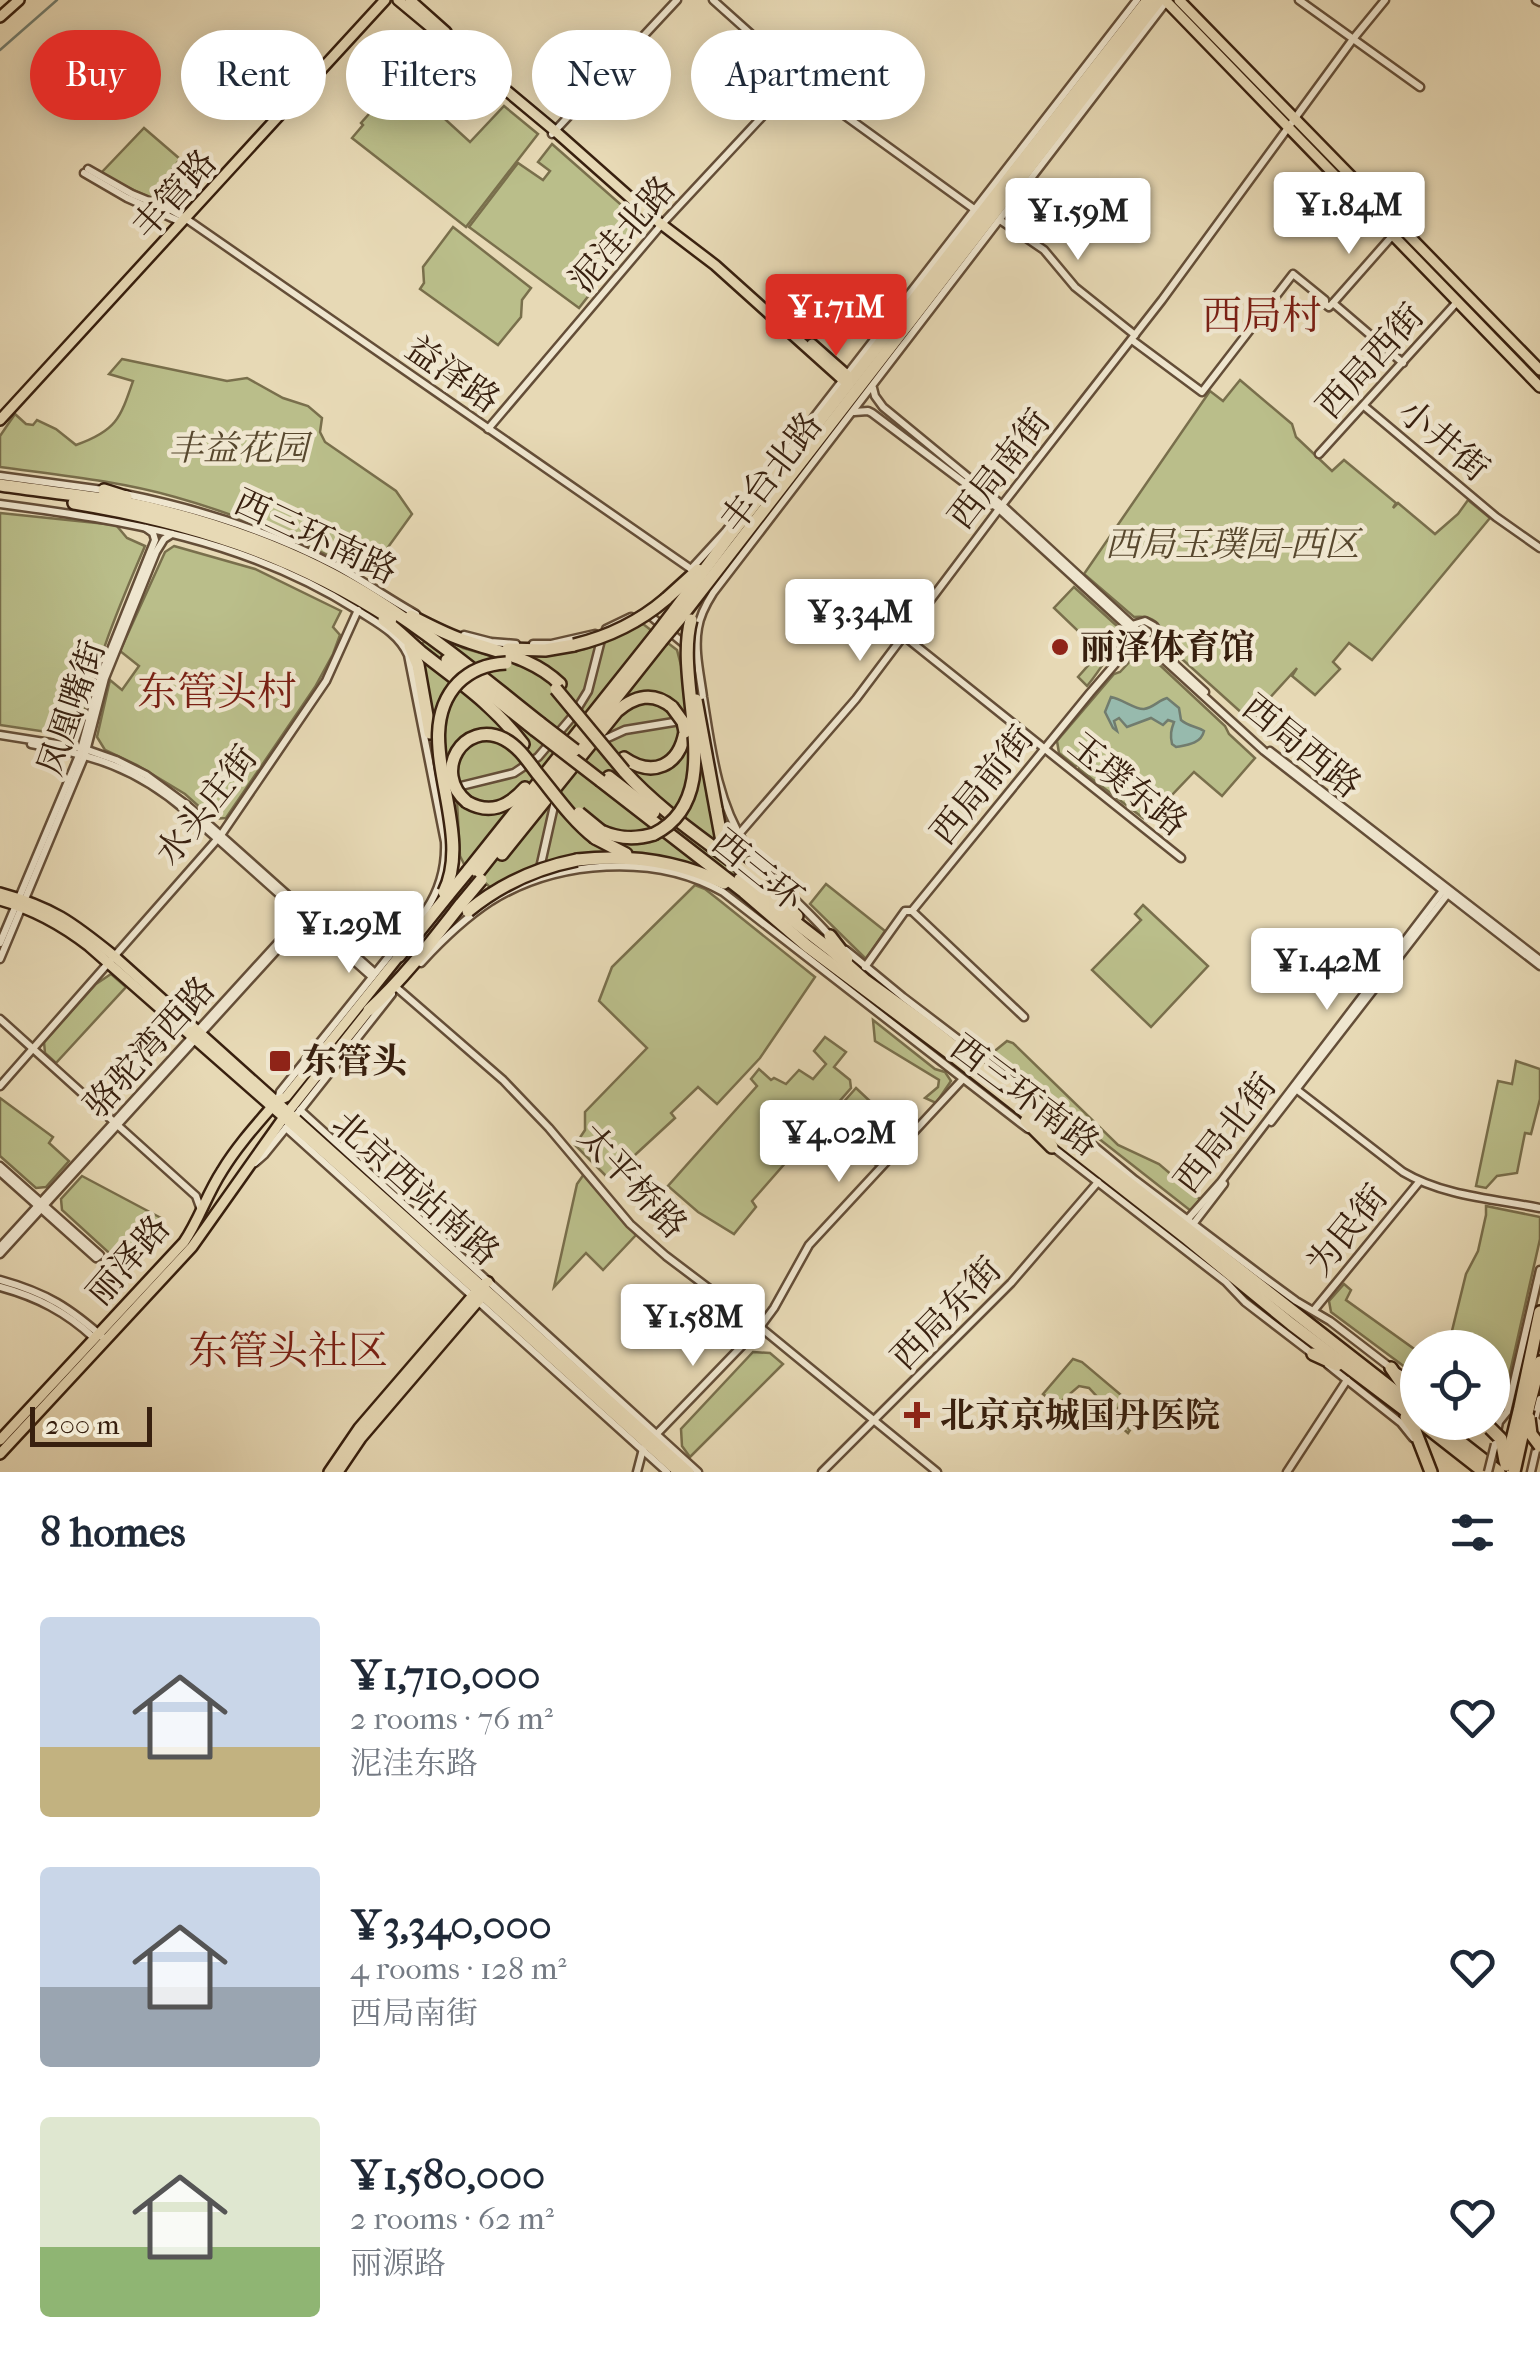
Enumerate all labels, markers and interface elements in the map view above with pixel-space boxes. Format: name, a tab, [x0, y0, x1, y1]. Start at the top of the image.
chip: Buy	[30, 30, 161, 120]
chip: Rent	[181, 30, 326, 120]
chip: Filters	[346, 30, 512, 120]
chip: New	[532, 30, 671, 120]
chip: Apartment	[691, 30, 925, 120]
street label: 丰管路	[124, 142, 225, 247]
street label: 泥洼北路	[561, 168, 684, 301]
pin: ¥1.84M	[1268, 172, 1430, 257]
pin: ¥1.59M	[997, 178, 1159, 263]
text: ¥1.84M	[1296, 186, 1402, 223]
text: ¥1.59M	[1027, 192, 1129, 229]
pin: ¥1.71M	[755, 274, 917, 359]
text: ¥1.71M	[788, 288, 884, 325]
district label: 西局村	[1202, 293, 1322, 339]
street label: 西局西街	[1308, 296, 1432, 427]
street label: 益泽路	[398, 327, 507, 421]
street label: 小井街	[1390, 391, 1497, 490]
street label: 西局南街	[940, 402, 1059, 537]
street label: 丰台北路	[712, 405, 831, 540]
park label: 丰益花园	[168, 428, 313, 469]
street label: 西三环南路	[228, 481, 404, 592]
park label: 西局玉璞园-西区	[1105, 524, 1363, 565]
pin: ¥3.34M	[779, 579, 941, 664]
text: ¥3.34M	[807, 593, 913, 630]
place label: 丽泽体育馆	[1080, 627, 1255, 668]
street label: 凤凰嘴街	[29, 635, 114, 781]
marker: 丽泽体育馆	[1049, 636, 1071, 658]
district label: 东管头村	[137, 669, 297, 715]
street label: 西局西路	[1234, 686, 1369, 806]
street label: 西局前街	[922, 718, 1042, 853]
street label: 玉璞东路	[1060, 724, 1195, 844]
street label: 水头庄街	[147, 738, 266, 873]
street label: 西三环	[704, 821, 811, 919]
pin: ¥1.29M	[268, 891, 430, 976]
text: ¥1.29M	[297, 905, 401, 942]
pin: ¥1.42M	[1246, 928, 1408, 1013]
text: ¥1.42M	[1273, 942, 1381, 979]
street label: 骆驼湾西路	[76, 969, 223, 1126]
street label: 西三环南路	[942, 1026, 1107, 1164]
place label: 东管头	[302, 1041, 407, 1082]
marker: 东管头	[267, 1048, 293, 1074]
street label: 西局北街	[1166, 1066, 1285, 1201]
pin: ¥4.02M	[758, 1100, 920, 1185]
street label: 北京西站南路	[324, 1103, 507, 1274]
text: ¥4.02M	[782, 1114, 896, 1151]
street label: 太平桥路	[570, 1116, 695, 1247]
street label: 为民街	[1298, 1177, 1396, 1284]
street label: 丽泽路	[78, 1207, 178, 1313]
street label: 西局东街	[883, 1249, 1010, 1378]
pin: ¥1.58M	[612, 1284, 774, 1369]
text: ¥1.58M	[643, 1298, 743, 1335]
district label: 东管头社区	[188, 1328, 388, 1374]
map controls	[1400, 1330, 1510, 1440]
button: locate	[1400, 1330, 1510, 1440]
place label: 北京京城国丹医院	[940, 1395, 1220, 1436]
scale bar	[30, 1402, 152, 1446]
marker: 北京京城国丹医院	[904, 1402, 930, 1428]
text: 200 m	[45, 1408, 120, 1441]
icon: filters	[1445, 1505, 1500, 1560]
text: 8 homes	[40, 1508, 186, 1557]
text: ¥1,710,000	[350, 1651, 540, 1700]
icon: home	[120, 1657, 240, 1777]
icon: heart	[1445, 1690, 1500, 1745]
text: 2 rooms · 76 m²	[350, 1700, 553, 1737]
text: 泥洼东路	[350, 1745, 478, 1782]
text: ¥3,340,000	[350, 1901, 552, 1950]
icon: home	[120, 1907, 240, 2027]
icon: heart	[1445, 1940, 1500, 1995]
text: 4 rooms · 128 m²	[350, 1950, 567, 1987]
text: 西局南街	[350, 1995, 478, 2032]
text: ¥1,580,000	[350, 2151, 545, 2200]
icon: home	[120, 2157, 240, 2277]
icon: heart	[1445, 2190, 1500, 2245]
text: 2 rooms · 62 m²	[350, 2200, 554, 2237]
text: 丽源路	[350, 2245, 446, 2282]

